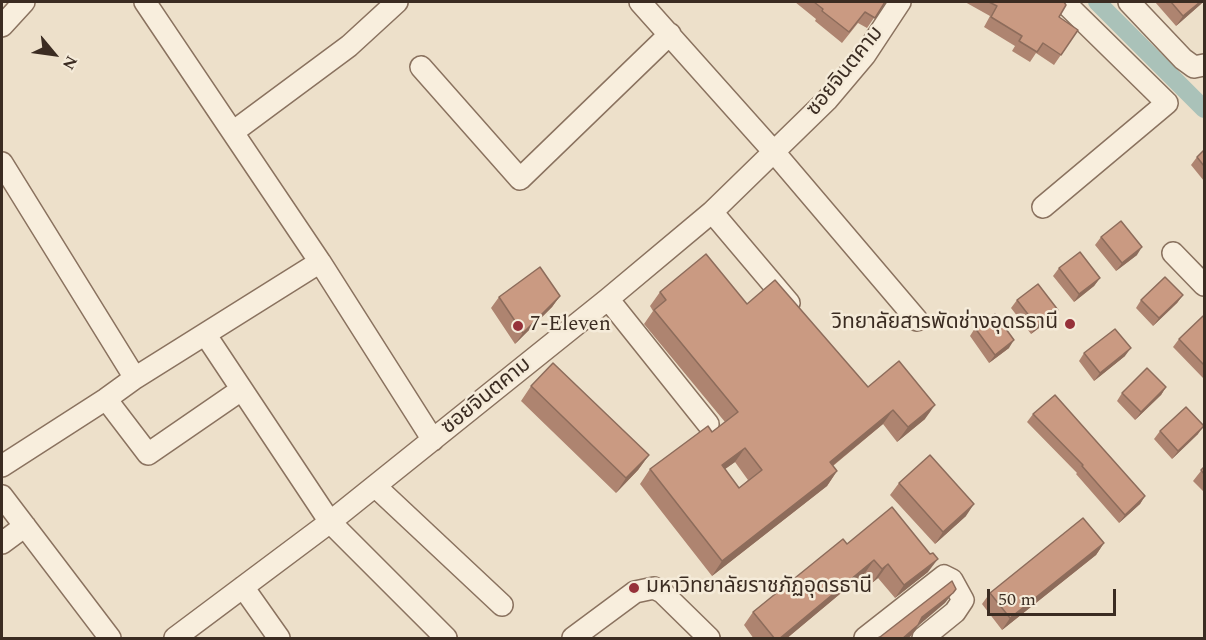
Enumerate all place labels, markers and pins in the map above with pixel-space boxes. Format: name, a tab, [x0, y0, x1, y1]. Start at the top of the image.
place label: วิทยาลัยสารพัดช่างอุดรธานี	[832, 311, 1058, 337]
place label: 7-Eleven	[530, 313, 611, 339]
marker: วิทยาลัยสารพัดช่างอุดรธานี	[1063, 317, 1077, 331]
marker: 7-Eleven	[511, 319, 525, 333]
place label: มหาวิทยาลัยราชภัฏอุดรธานี	[646, 575, 872, 601]
marker: มหาวิทยาลัยราชภัฏอุดรธานี	[627, 581, 641, 595]

